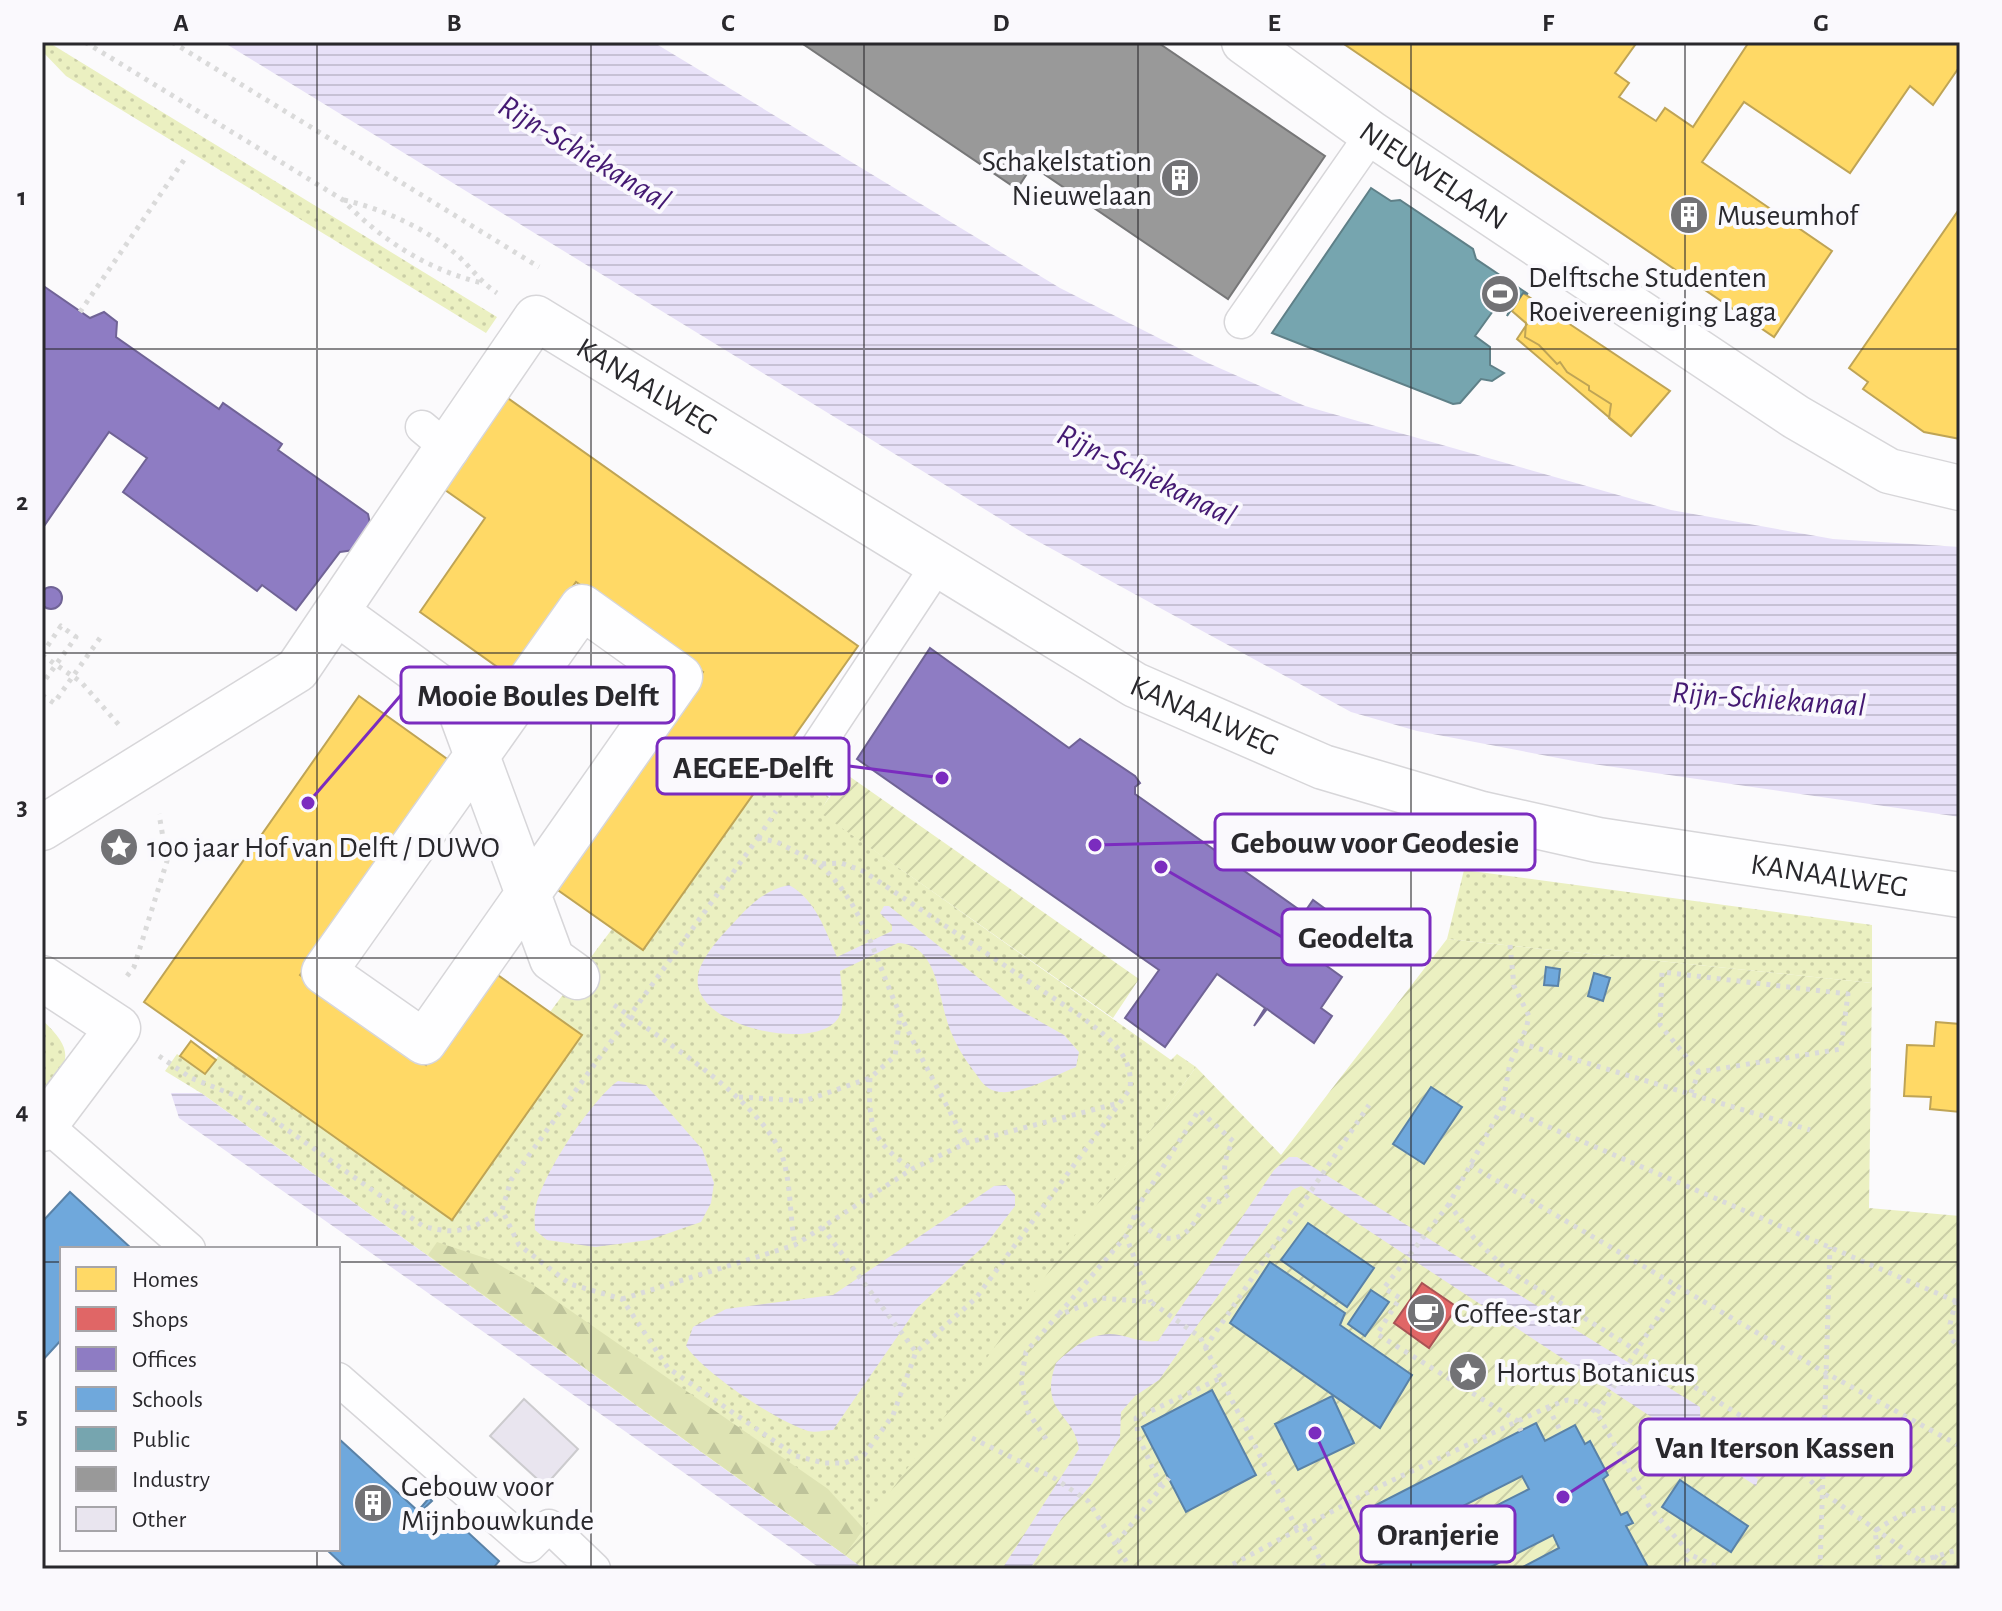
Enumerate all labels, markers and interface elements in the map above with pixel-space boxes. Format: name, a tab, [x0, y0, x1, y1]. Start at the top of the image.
text: A	[173, 10, 189, 36]
text: B	[446, 10, 462, 36]
text: C	[721, 10, 735, 36]
text: D	[992, 10, 1010, 36]
text: E	[1267, 10, 1281, 36]
text: F	[1542, 10, 1555, 36]
text: G	[1813, 10, 1829, 36]
water label: Rijn-Schiekanaal	[493, 89, 676, 217]
street label: NIEUWELAAN	[1354, 116, 1513, 236]
place label: Schakelstation Nieuwelaan	[982, 147, 1152, 211]
building icon: Schakelstation Nieuwelaan	[1159, 157, 1201, 199]
text: 1	[17, 184, 27, 210]
building icon: Museumhof	[1668, 194, 1710, 236]
place label: Museumhof	[1717, 201, 1860, 231]
place label: Delftsche Studenten Roeivereeniging Laga	[1528, 263, 1777, 327]
sports icon: Delftsche Studenten Roeivereeniging Laga	[1479, 273, 1521, 315]
street label: KANAALWEG	[571, 333, 722, 441]
water label: Rijn-Schiekanaal	[1052, 418, 1241, 532]
text: 2	[16, 489, 28, 515]
callout: Mooie Boules Delft	[401, 667, 674, 723]
street label: KANAALWEG	[1126, 671, 1283, 762]
water label: Rijn-Schiekanaal	[1671, 676, 1867, 722]
text: Mooie Boules Delft	[417, 680, 659, 712]
callout: AEGEE-Delft	[657, 738, 849, 794]
text: AEGEE-Delft	[673, 752, 833, 784]
text: 3	[16, 794, 28, 820]
callout: Gebouw voor Geodesie	[1215, 814, 1535, 870]
place icon: 100 jaar Hof van Delft / DUWO	[98, 826, 140, 868]
text: Gebouw voor Geodesie	[1231, 827, 1519, 859]
place label: 100 jaar Hof van Delft / DUWO	[147, 833, 500, 863]
street label: KANAALWEG	[1749, 849, 1910, 903]
callout: Geodelta	[1282, 909, 1430, 965]
text: Geodelta	[1298, 922, 1414, 954]
text: 4	[15, 1098, 29, 1124]
legend	[60, 1247, 340, 1551]
text: Homes	[132, 1268, 199, 1292]
cafe icon: Coffee-star	[1405, 1292, 1447, 1334]
place label: Coffee-star	[1454, 1299, 1582, 1329]
text: Shops	[132, 1308, 188, 1332]
text: Offices	[132, 1348, 197, 1372]
place icon: Hortus Botanicus	[1447, 1351, 1489, 1393]
place label: Hortus Botanicus	[1496, 1358, 1695, 1388]
text: Schools	[132, 1388, 203, 1412]
text: 5	[16, 1403, 28, 1429]
callout: Van Iterson Kassen	[1640, 1419, 1911, 1475]
text: Public	[132, 1428, 190, 1452]
text: Van Iterson Kassen	[1655, 1432, 1895, 1464]
text: Industry	[132, 1468, 210, 1492]
place label: Gebouw voor Mijnbouwkunde	[401, 1472, 594, 1536]
building icon: Gebouw voor Mijnbouwkunde	[352, 1482, 394, 1524]
callout: Oranjerie	[1361, 1506, 1515, 1562]
text: Other	[132, 1508, 186, 1532]
text: Oranjerie	[1377, 1519, 1499, 1551]

